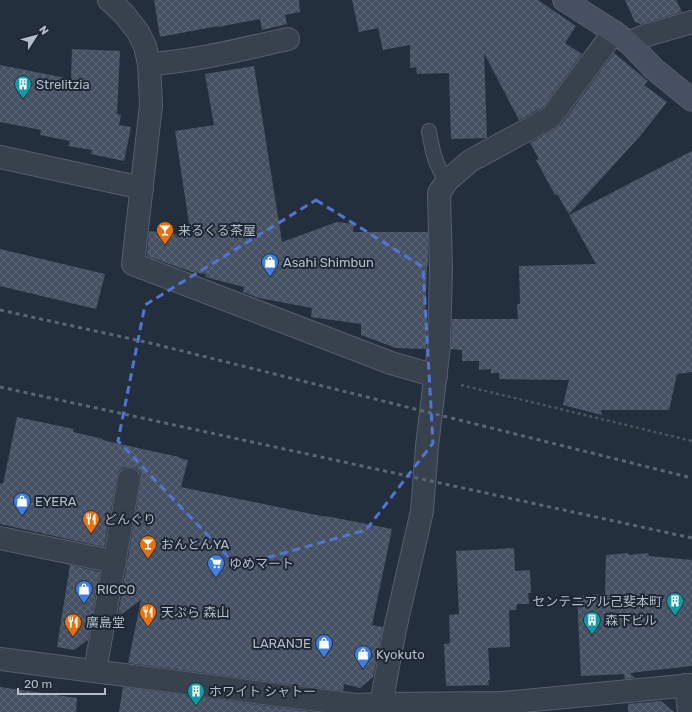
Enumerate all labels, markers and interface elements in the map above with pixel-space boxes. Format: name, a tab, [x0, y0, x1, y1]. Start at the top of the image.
north arrow	[16, 16, 56, 56]
text: N	[36, 23, 51, 38]
building icon: Strelitzia	[13, 74, 33, 99]
place label: Strelitzia	[36, 77, 90, 92]
bar icon: 来るくる茶屋	[155, 220, 175, 245]
place label: 来るくる茶屋	[178, 223, 256, 238]
shop icon: Asahi Shimbun	[260, 252, 280, 277]
place label: Asahi Shimbun	[283, 255, 374, 270]
shop icon: EYERA	[12, 491, 32, 516]
place label: EYERA	[35, 494, 77, 509]
restaurant icon: どんぐり	[81, 509, 101, 534]
place label: どんぐり	[104, 512, 156, 527]
bar icon: おんとんYA	[138, 534, 158, 559]
place label: おんとんYA	[161, 537, 229, 552]
supermarket icon: ゆめマート	[206, 553, 226, 578]
place label: ゆめマート	[229, 556, 294, 571]
shop icon: RICCO	[74, 579, 94, 604]
place label: RICCO	[97, 582, 135, 597]
building icon: センテニアル己斐本町	[665, 591, 685, 616]
place label: センテニアル己斐本町	[532, 594, 662, 609]
restaurant icon: 天ぷら 森山	[138, 602, 158, 627]
place label: 天ぷら 森山	[161, 605, 229, 620]
building icon: 森下ビル	[582, 610, 602, 635]
restaurant icon: 廣島堂	[63, 612, 83, 637]
place label: 森下ビル	[605, 613, 657, 628]
place label: 廣島堂	[86, 615, 125, 630]
shop icon: LARANJE	[314, 633, 334, 658]
place label: LARANJE	[253, 636, 311, 651]
shop icon: Kyokuto	[353, 644, 373, 669]
place label: Kyokuto	[376, 647, 425, 662]
scale bar	[18, 670, 105, 696]
text: 20 m	[24, 677, 52, 691]
building icon: ホワイト シャトー	[186, 681, 206, 706]
place label: ホワイト シャトー	[209, 684, 316, 699]

